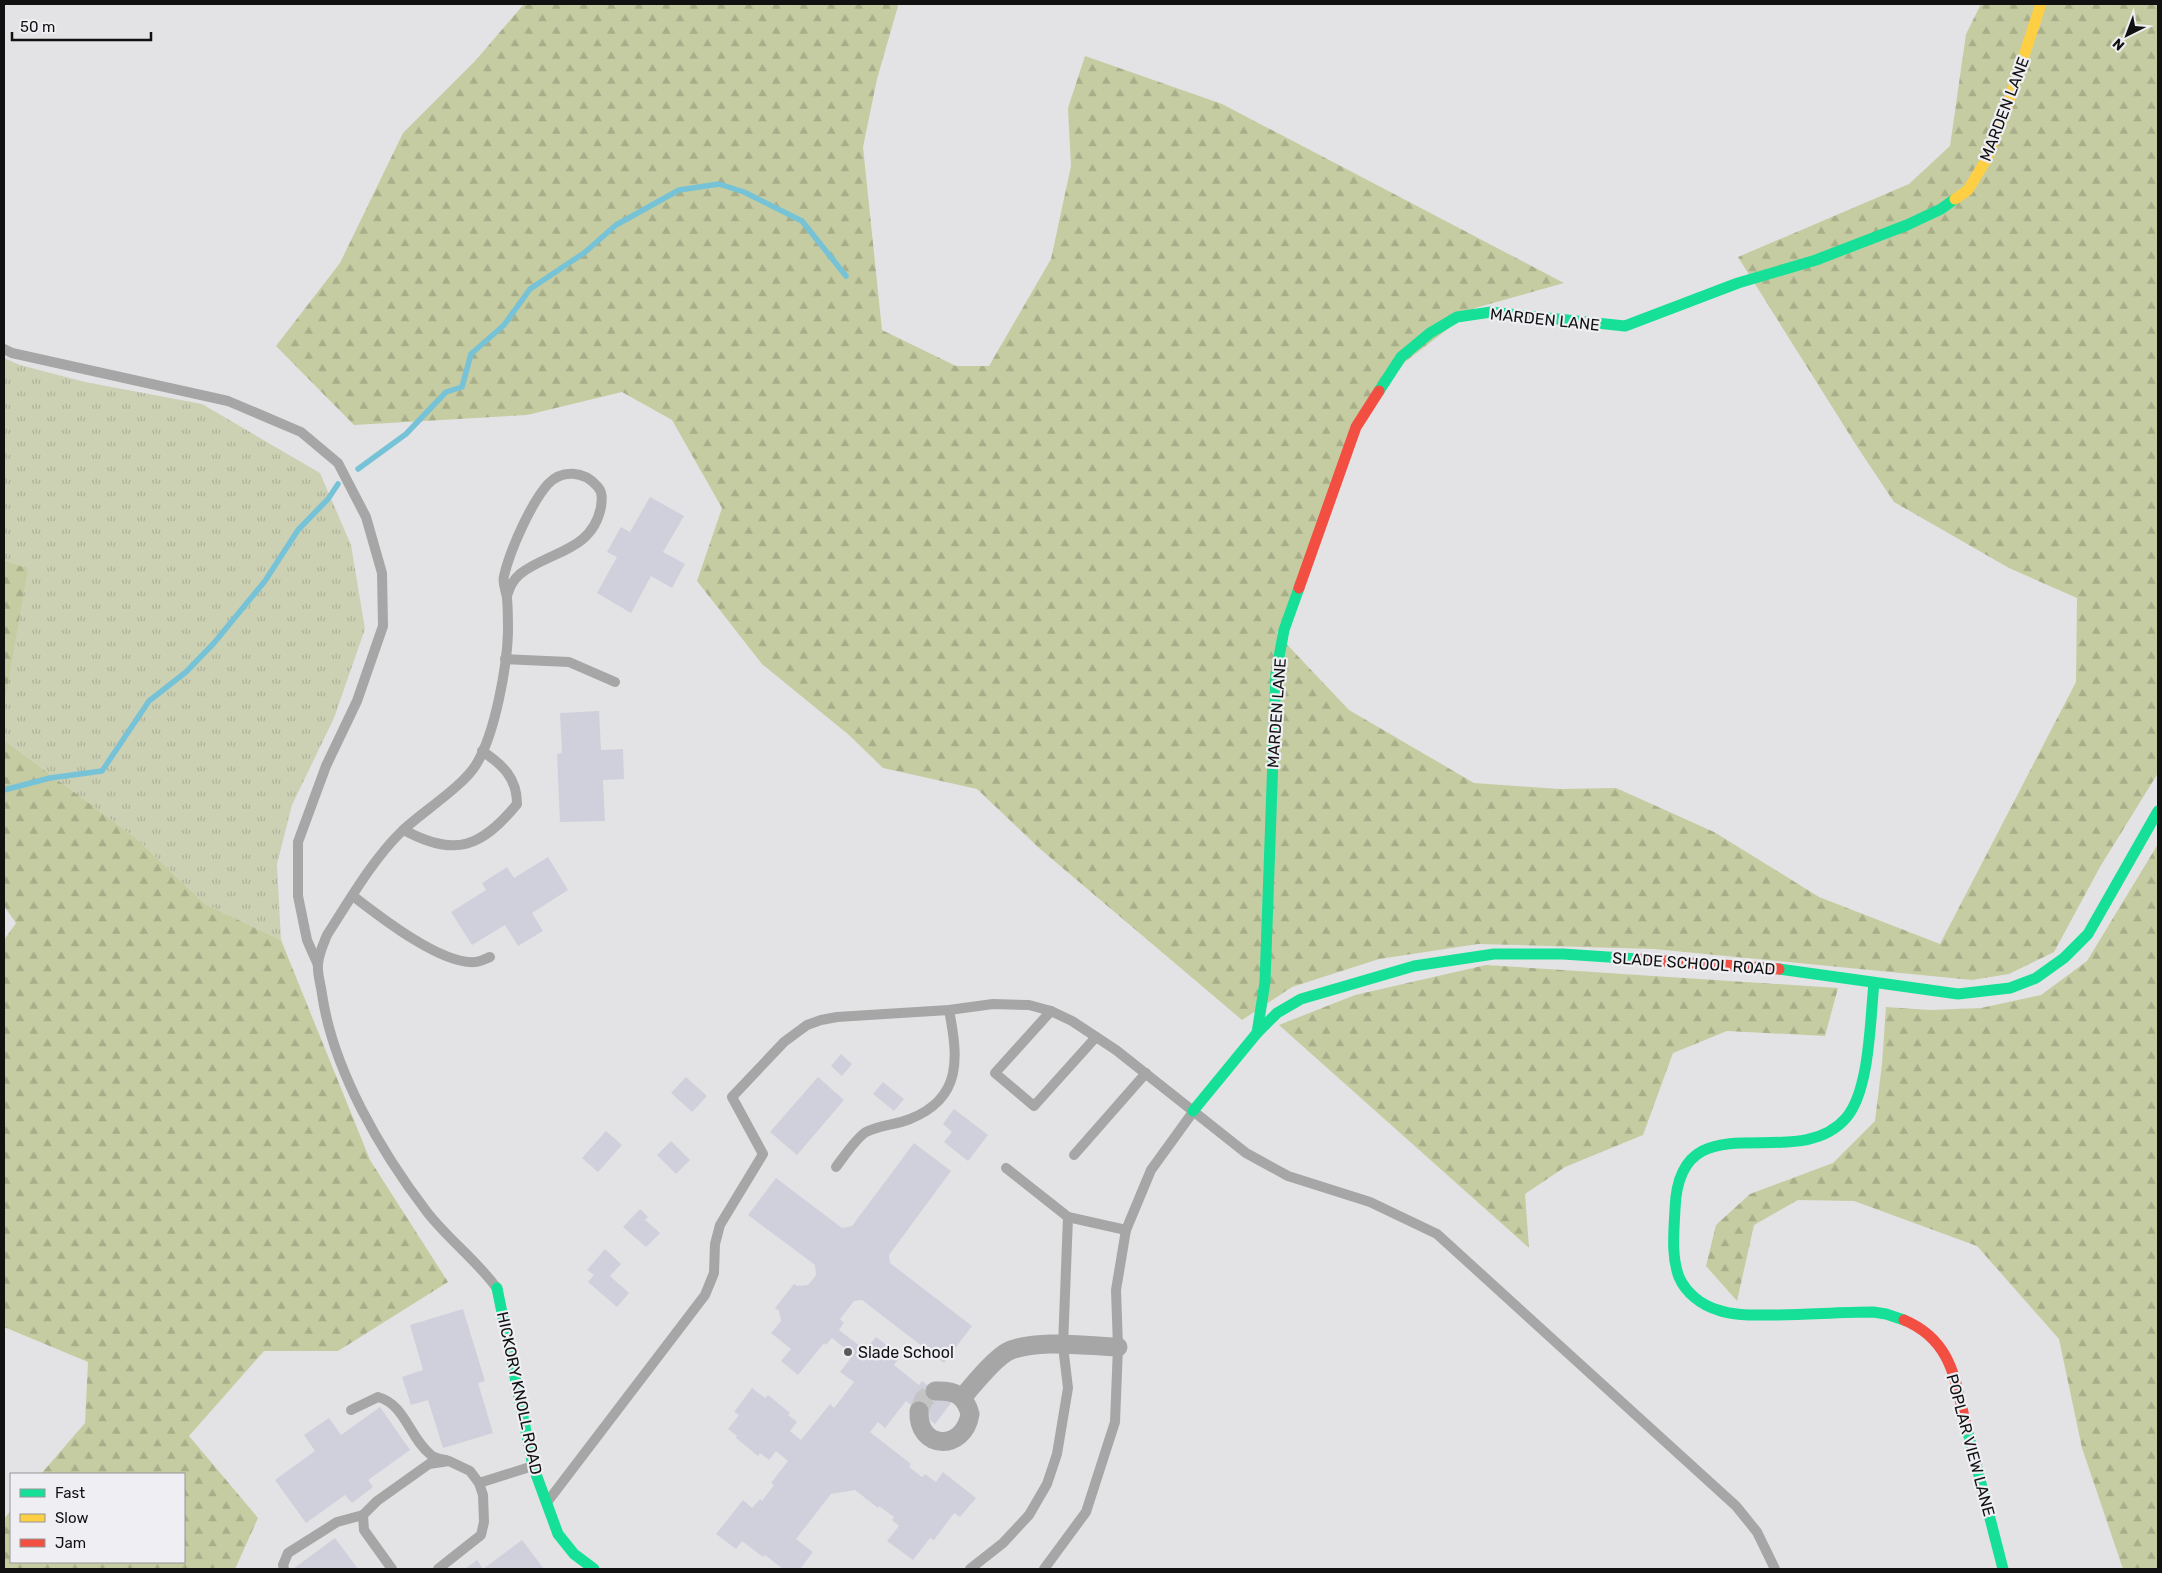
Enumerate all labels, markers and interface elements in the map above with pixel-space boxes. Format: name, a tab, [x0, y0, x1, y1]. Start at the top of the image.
scale bar	[12, 10, 151, 42]
north arrow	[2102, 10, 2152, 60]
text: 50 m	[20, 18, 55, 36]
text: N	[2109, 35, 2128, 54]
street label: MARDEN LANE	[1976, 54, 2033, 164]
street label: MARDEN LANE	[1489, 304, 1601, 335]
street label: MARDEN LANE	[1263, 657, 1290, 769]
street label: SLADE SCHOOL ROAD	[1612, 948, 1776, 979]
street label: HICKORY KNOLL ROAD	[493, 1310, 546, 1476]
place label: Slade School	[858, 1343, 954, 1362]
marker: Slade School	[842, 1346, 854, 1358]
street label: POPLAR VIEW LANE	[1942, 1372, 1999, 1518]
legend	[10, 1473, 185, 1563]
text: Fast	[55, 1484, 85, 1502]
text: Slow	[55, 1509, 88, 1527]
text: Jam	[55, 1534, 86, 1552]

